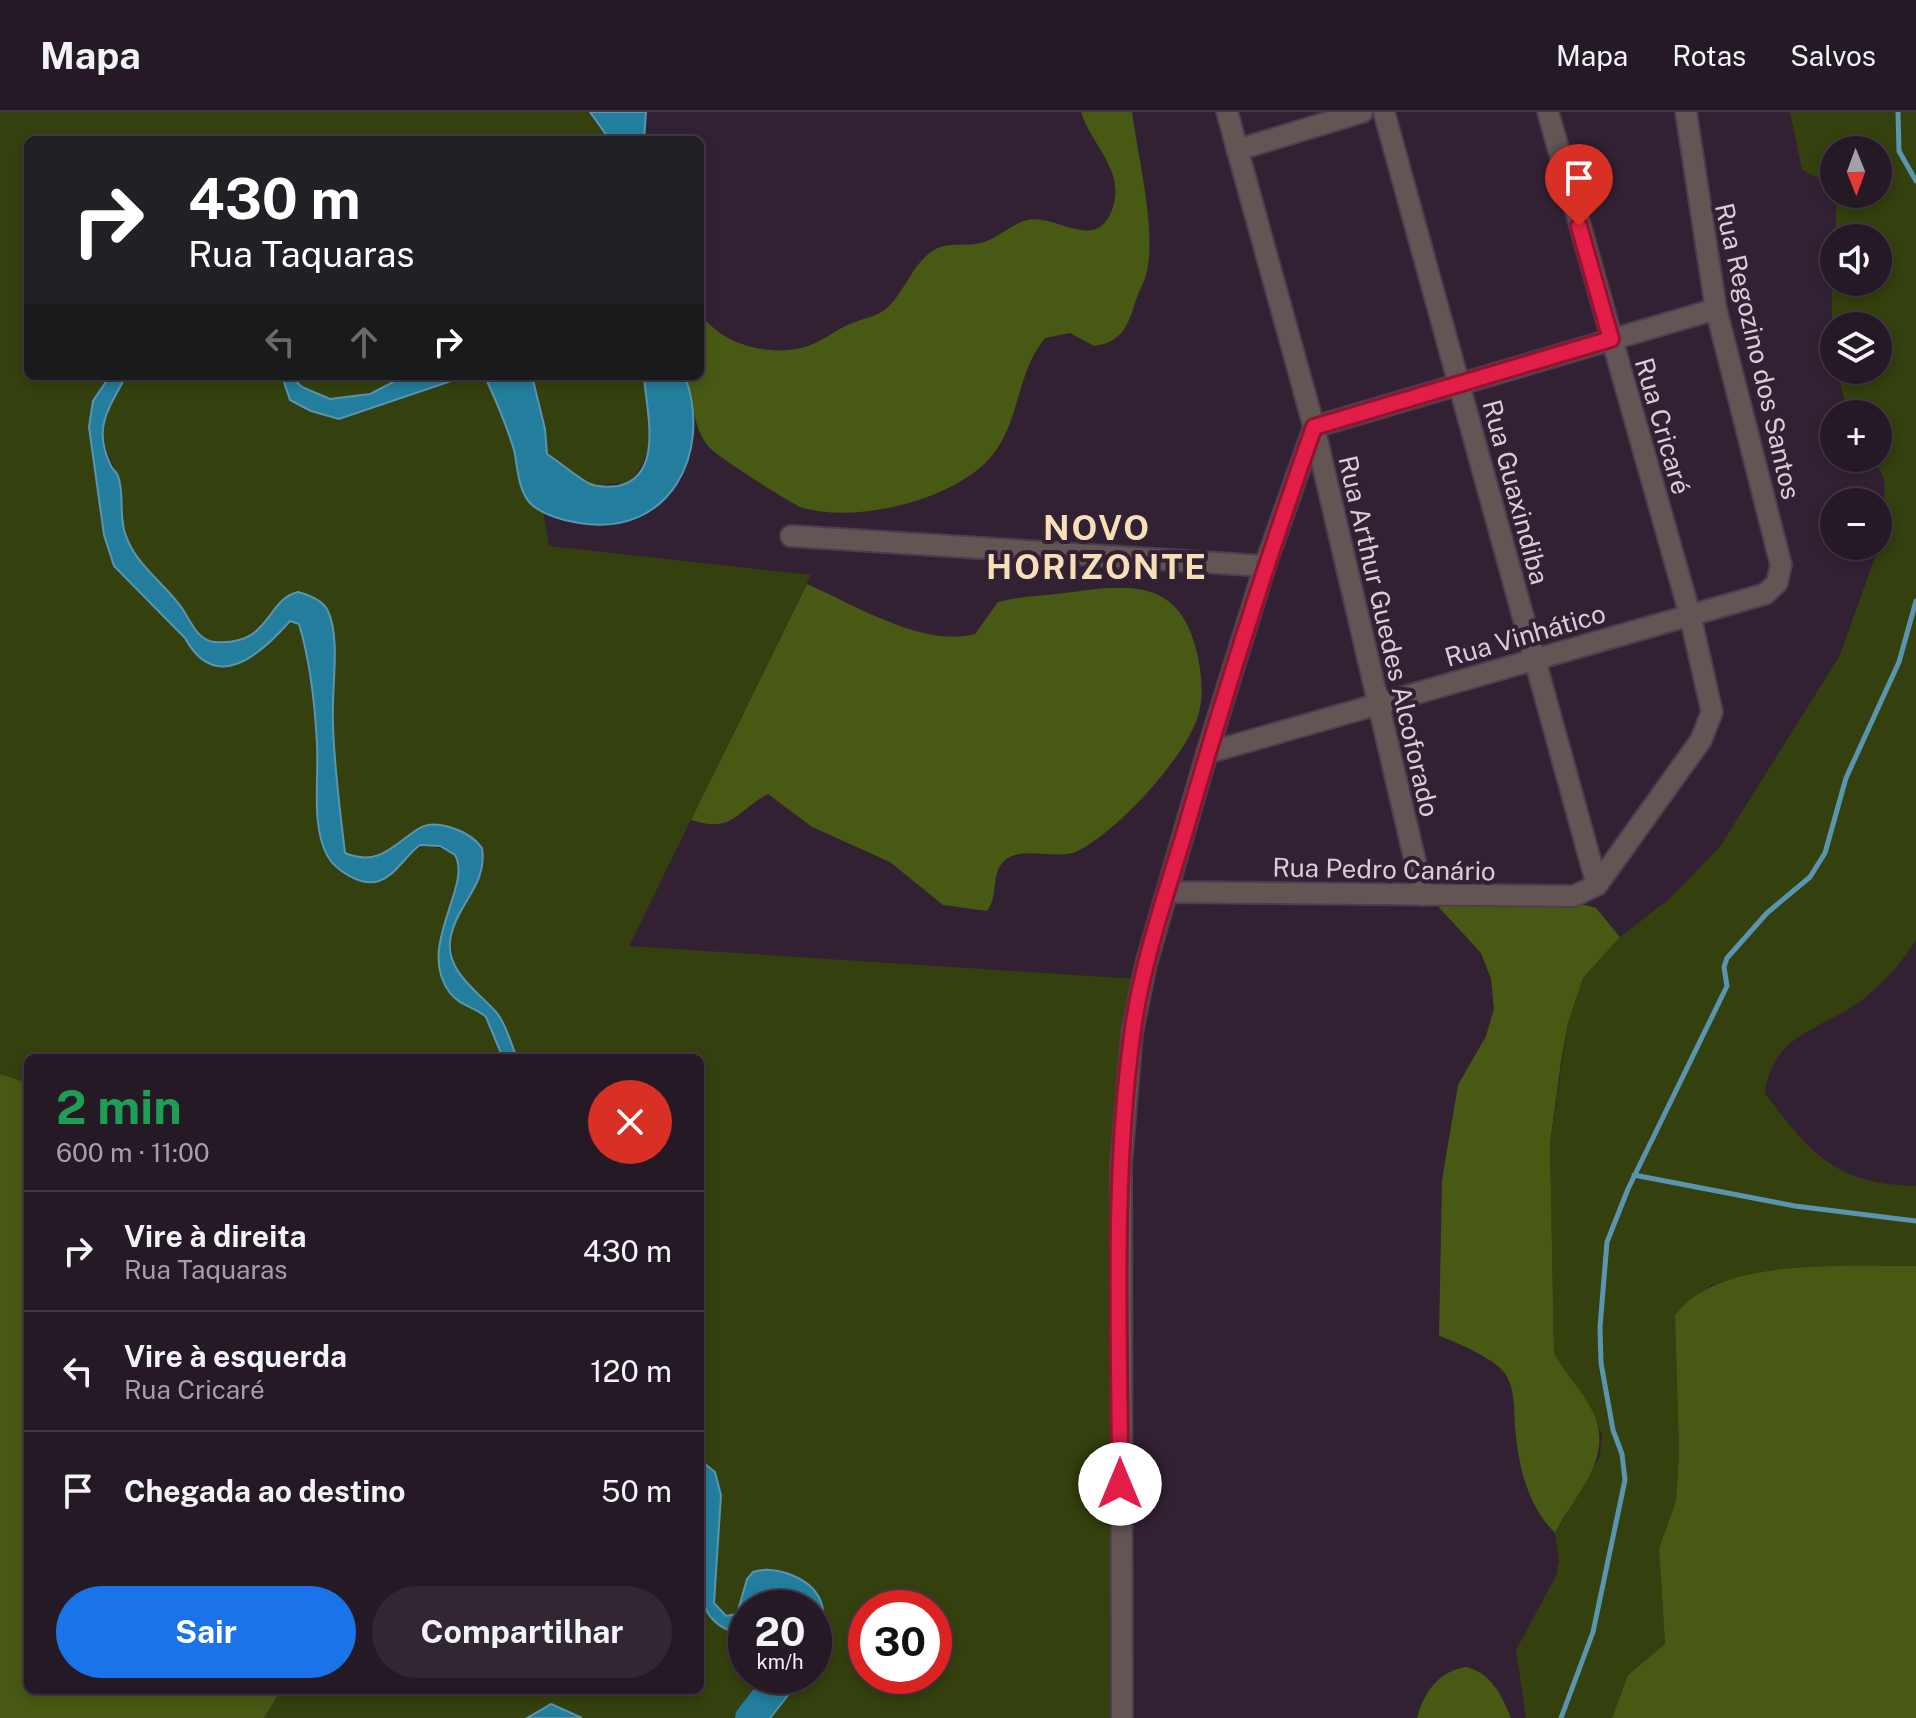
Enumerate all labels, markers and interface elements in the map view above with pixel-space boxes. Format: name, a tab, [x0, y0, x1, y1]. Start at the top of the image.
text: Mapa	[40, 33, 141, 78]
text: Mapa	[1556, 39, 1628, 72]
text: Rotas	[1672, 39, 1746, 72]
text: Salvos	[1790, 39, 1876, 72]
north arrow	[1820, 136, 1892, 208]
map controls	[1820, 136, 1892, 560]
pin	[1545, 144, 1613, 226]
icon: arrive	[1557, 156, 1601, 200]
text: 430 m	[188, 166, 361, 232]
icon: right	[56, 168, 160, 272]
street label: Rua Regozino dos Santos	[1709, 200, 1807, 502]
button: sound	[1820, 224, 1892, 296]
text: Rua Taquaras	[188, 233, 414, 275]
button: layers	[1820, 312, 1892, 384]
icon: left	[258, 320, 302, 364]
icon: ahead	[342, 320, 386, 364]
icon: right	[426, 320, 470, 364]
street label: Rua Cricaré	[1629, 354, 1697, 498]
street label: Rua Guaxindiba	[1476, 396, 1556, 588]
button: +	[1820, 400, 1892, 472]
street label: Rua Arthur Guedes Alcoforado	[1332, 452, 1446, 820]
button: −	[1820, 488, 1892, 560]
district label: NOVO HORIZONTE	[986, 508, 1208, 587]
street label: Rua Vinhático	[1441, 597, 1609, 673]
street label: Rua Pedro Canário	[1272, 852, 1496, 886]
text: 2 min	[56, 1078, 182, 1135]
button: close	[588, 1080, 672, 1164]
text: 600 m · 11:00	[56, 1137, 210, 1168]
text: Vire à direita	[124, 1218, 307, 1254]
icon: right	[56, 1229, 100, 1273]
text: 430 m	[583, 1233, 672, 1269]
text: Rua Taquaras	[124, 1254, 288, 1285]
text: Vire à esquerda	[124, 1338, 347, 1374]
icon: left	[56, 1349, 100, 1393]
text: 120 m	[590, 1353, 672, 1389]
text: Rua Cricaré	[124, 1374, 265, 1405]
position arrow	[1078, 1442, 1162, 1526]
icon: arrive	[56, 1469, 100, 1513]
text: Chegada ao destino	[124, 1473, 405, 1509]
text: 50 m	[601, 1473, 672, 1509]
button: Sair	[56, 1586, 356, 1678]
button: Compartilhar	[372, 1586, 672, 1678]
speed limit sign: 30	[848, 1590, 952, 1694]
text: 20	[754, 1608, 806, 1655]
text: km/h	[756, 1650, 804, 1674]

